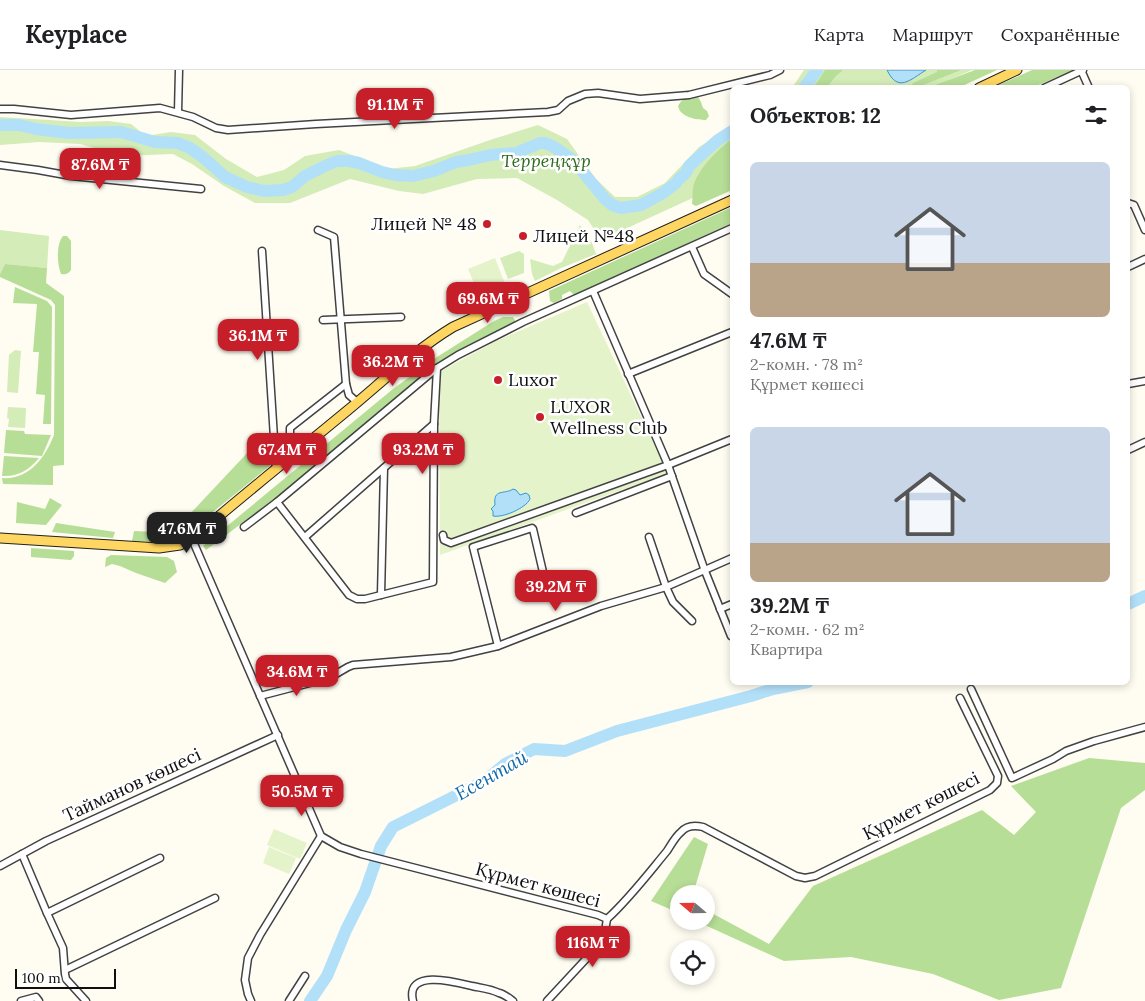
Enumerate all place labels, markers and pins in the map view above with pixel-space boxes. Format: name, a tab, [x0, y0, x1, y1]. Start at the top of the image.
pin: 91.1M ₸	[349, 88, 441, 130]
pin: 87.6M ₸	[54, 148, 146, 190]
place label: Лицей № 48	[371, 212, 477, 235]
marker: Лицей № 48	[481, 218, 493, 230]
place label: Лицей №48	[533, 224, 634, 247]
marker: Лицей №48	[517, 230, 529, 242]
pin: 69.6M ₸	[442, 282, 534, 324]
pin: 36.1M ₸	[212, 318, 304, 361]
pin: 36.2M ₸	[347, 344, 439, 387]
place label: Luxor	[508, 368, 557, 391]
marker: Luxor	[492, 374, 504, 386]
place label: LUXOR Wellness Club	[550, 395, 668, 439]
marker: LUXOR Wellness Club	[534, 411, 546, 423]
pin: 67.4M ₸	[241, 432, 333, 475]
pin: 93.2M ₸	[377, 432, 469, 475]
pin: 47.6M ₸	[141, 512, 233, 554]
pin: 39.2M ₸	[510, 570, 602, 612]
pin: 34.6M ₸	[251, 654, 343, 697]
pin: 50.5M ₸	[256, 774, 348, 817]
pin: 116M ₸	[552, 926, 634, 968]

